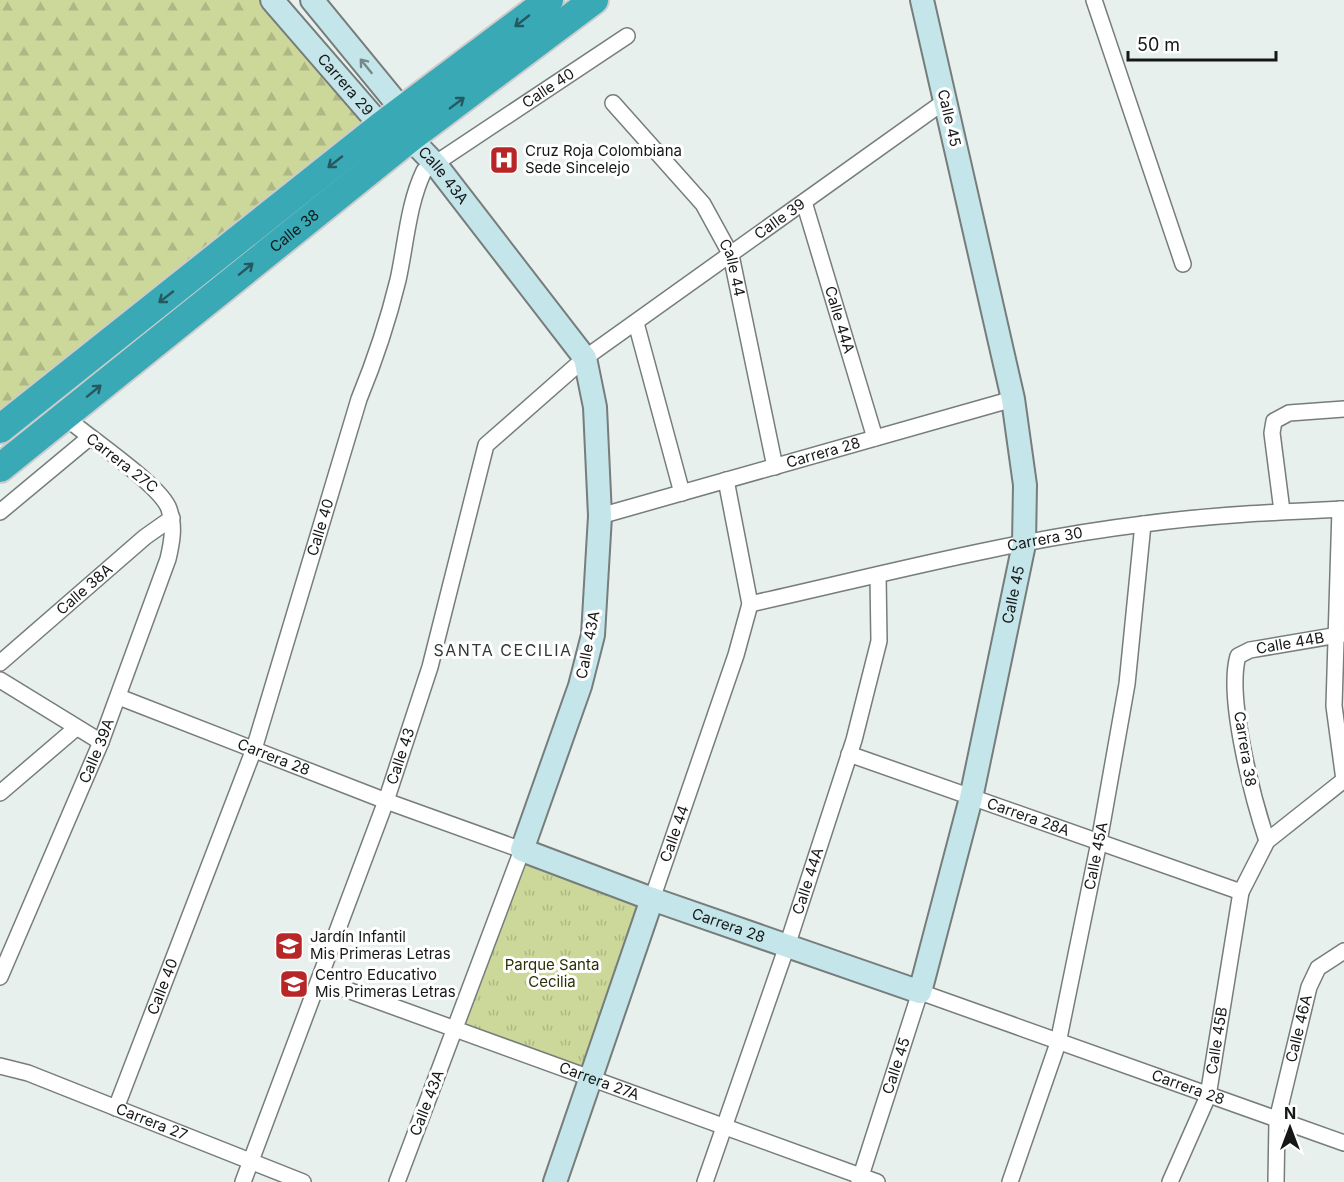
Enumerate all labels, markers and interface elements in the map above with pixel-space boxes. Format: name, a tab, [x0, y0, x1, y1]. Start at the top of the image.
one-way arrow	[514, 15, 530, 28]
scale bar	[1128, 24, 1276, 62]
text: 50 m	[1137, 34, 1180, 55]
street label: Carrera 29	[314, 49, 378, 119]
one-way arrow	[359, 58, 372, 74]
street label: Calle 40	[518, 64, 578, 112]
street label: Calle 45	[934, 87, 965, 148]
one-way arrow	[449, 97, 465, 109]
place label: Cruz Roja Colombiana Sede Sincelejo	[525, 141, 682, 177]
street label: Calle 43A	[414, 142, 473, 208]
hospital icon: Cruz Roja Colombiana Sede Sincelejo	[488, 144, 520, 176]
one-way arrow	[327, 156, 343, 169]
street label: Calle 39	[750, 194, 809, 243]
street label: Calle 38	[266, 205, 323, 256]
street label: Calle 44	[715, 235, 749, 298]
one-way arrow	[238, 263, 254, 276]
street label: Calle 44A	[821, 284, 859, 356]
one-way arrow	[158, 290, 174, 303]
one-way arrow	[85, 384, 101, 397]
street label: Carrera 27C	[82, 429, 162, 497]
street label: Carrera 28	[784, 433, 862, 472]
street label: Calle 40	[302, 496, 338, 558]
street label: Carrera 30	[1005, 523, 1084, 555]
street label: Calle 38A	[52, 560, 116, 619]
street label: Calle 45	[998, 564, 1028, 625]
street label: Calle 43A	[572, 609, 603, 681]
street label: Calle 44B	[1254, 628, 1326, 658]
district label: SANTA CECILIA	[433, 640, 573, 660]
street label: Carrera 38	[1230, 710, 1261, 788]
street label: Calle 39A	[74, 716, 118, 786]
street label: Calle 43	[382, 725, 418, 787]
street label: Carrera 28	[235, 734, 313, 779]
street label: Carrera 28A	[984, 793, 1072, 840]
street label: Calle 44	[655, 803, 693, 865]
street label: Calle 45A	[1079, 820, 1111, 891]
street label: Calle 44A	[788, 845, 827, 917]
street label: Carrera 28	[689, 904, 768, 947]
place label: Jardín Infantil Mis Primeras Letras	[310, 927, 451, 963]
school or university icon: Jardín Infantil Mis Primeras Letras	[273, 930, 305, 962]
park label: Parque Santa Cecilia	[505, 955, 599, 991]
street label: Calle 40	[143, 956, 182, 1017]
place label: Centro Educativo Mis Primeras Letras	[315, 965, 456, 1001]
school or university icon: Centro Educativo Mis Primeras Letras	[278, 968, 310, 1000]
street label: Calle 46A	[1281, 993, 1316, 1064]
street label: Calle 45B	[1202, 1005, 1231, 1076]
street label: Calle 45	[878, 1035, 914, 1096]
street label: Carrera 27A	[557, 1058, 642, 1104]
street label: Carrera 28	[1149, 1065, 1227, 1109]
street label: Calle 43A	[405, 1067, 448, 1138]
north arrow	[1260, 1098, 1320, 1158]
street label: Carrera 27	[113, 1099, 191, 1144]
text: N	[1284, 1103, 1296, 1123]

